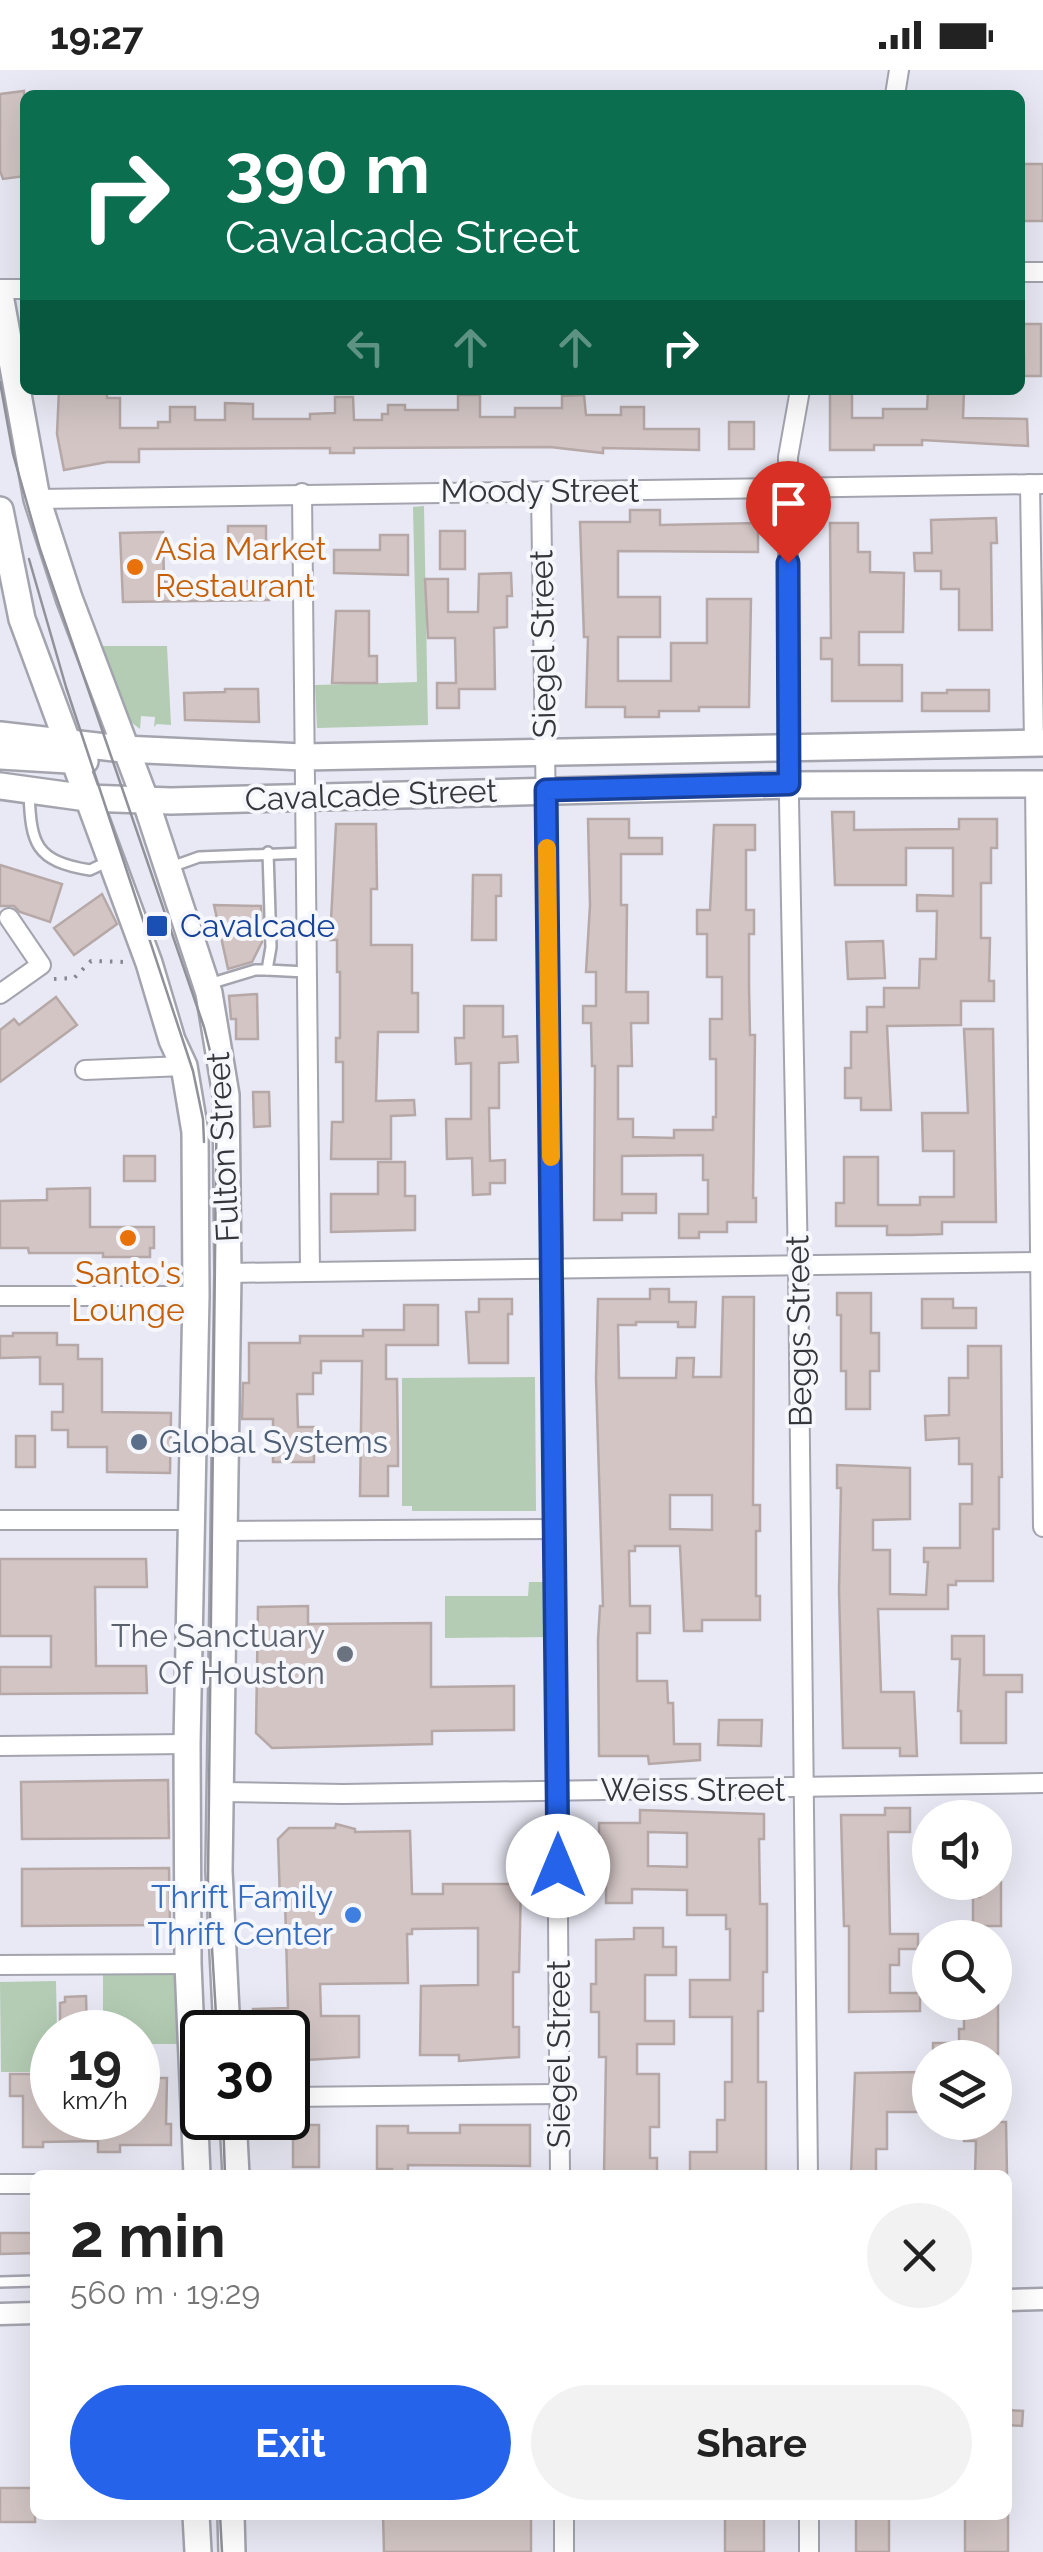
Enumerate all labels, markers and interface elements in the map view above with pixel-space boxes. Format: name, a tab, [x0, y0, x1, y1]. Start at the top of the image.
text: 19:27	[50, 13, 143, 58]
text: 390 m	[225, 127, 430, 209]
icon: right	[60, 130, 190, 260]
text: Cavalcade Street	[225, 211, 580, 264]
icon: left	[338, 320, 393, 375]
icon: ahead	[443, 320, 498, 375]
icon: ahead	[548, 320, 603, 375]
icon: right	[653, 320, 708, 375]
pin	[746, 461, 831, 564]
street label: Moody Street	[440, 472, 640, 509]
icon: arrive	[761, 476, 816, 531]
place label: Asia Market Restaurant	[155, 530, 327, 604]
street label: Siegel Street	[522, 549, 563, 738]
marker: Asia Market Restaurant	[124, 556, 146, 578]
street label: Cavalcade Street	[244, 772, 498, 817]
place label: Cavalcade	[180, 907, 335, 944]
marker: Cavalcade	[144, 913, 170, 939]
street label: Fulton Street	[199, 1051, 246, 1243]
marker: Santo's Lounge	[117, 1227, 139, 1249]
street label: Beggs Street	[778, 1234, 819, 1427]
place label: Santo's Lounge	[71, 1254, 185, 1328]
place label: Global Systems	[159, 1423, 388, 1460]
marker: Global Systems	[128, 1431, 150, 1453]
place label: The Sanctuary Of Houston	[111, 1617, 325, 1691]
marker: The Sanctuary Of Houston	[334, 1643, 356, 1665]
street label: Weiss Street	[601, 1771, 786, 1808]
map controls	[912, 1800, 1012, 2140]
button: sound	[912, 1800, 1012, 1900]
position arrow	[506, 1814, 610, 1918]
place label: Thrift Family Thrift Center	[147, 1878, 333, 1952]
marker: Thrift Family Thrift Center	[342, 1904, 364, 1926]
button: search	[912, 1920, 1012, 2020]
street label: Siegel Street	[540, 1960, 577, 2148]
speed limit sign: 30	[180, 2010, 310, 2140]
text: 19	[68, 2033, 122, 2092]
button: layers	[912, 2040, 1012, 2140]
text: km/h	[62, 2085, 128, 2115]
text: 2 min	[70, 2201, 226, 2271]
button: close	[867, 2203, 972, 2308]
text: 560 m · 19:29	[70, 2274, 260, 2311]
button: Exit	[70, 2385, 511, 2500]
button: Share	[531, 2385, 972, 2500]

